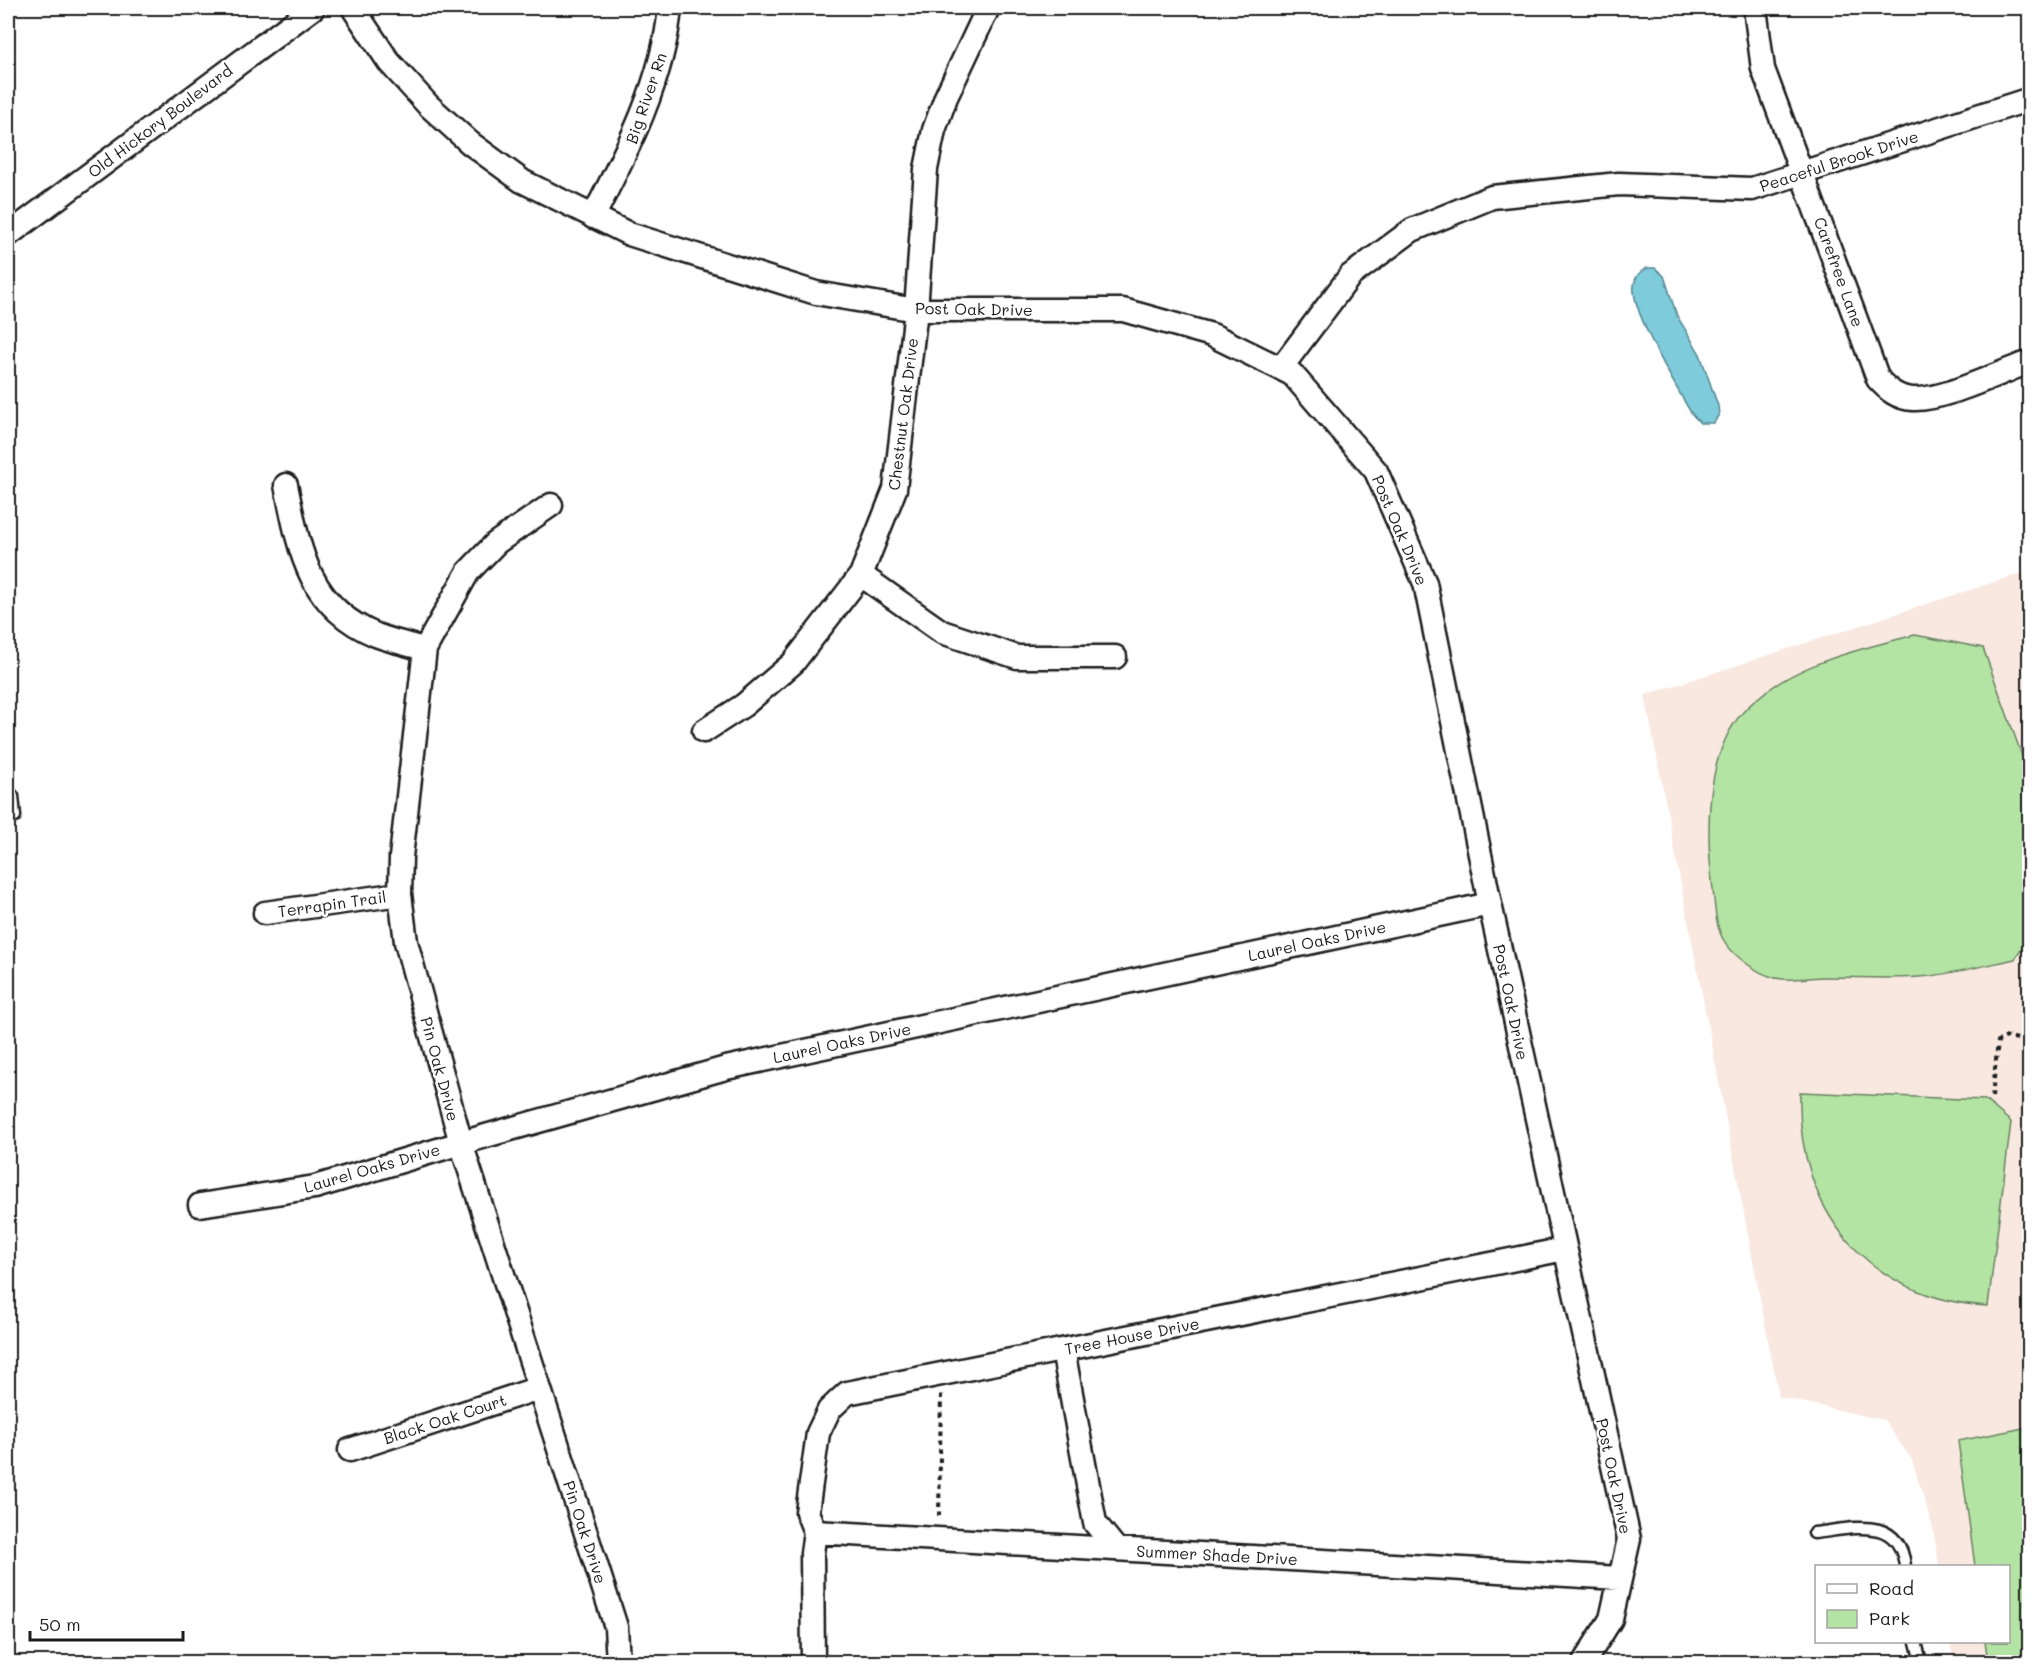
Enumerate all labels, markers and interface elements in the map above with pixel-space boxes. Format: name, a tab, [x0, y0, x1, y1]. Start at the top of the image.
street label: Big River Rn	[620, 49, 671, 146]
street label: Old Hickory Boulevard	[83, 59, 236, 182]
street label: Peaceful Brook Drive	[1757, 125, 1921, 196]
street label: Carefree Lane	[1810, 214, 1869, 330]
street label: Post Oak Drive	[915, 297, 1033, 320]
street label: Chestnut Oak Drive	[883, 336, 922, 491]
street label: Post Oak Drive	[1368, 472, 1433, 588]
street label: Terrapin Trail	[276, 885, 388, 922]
street label: Laurel Oaks Drive	[1246, 916, 1388, 965]
street label: Post Oak Drive	[1489, 942, 1534, 1062]
street label: Pin Oak Drive	[416, 1014, 464, 1123]
street label: Laurel Oaks Drive	[771, 1018, 913, 1067]
street label: Laurel Oaks Drive	[301, 1138, 442, 1197]
street label: Tree House Drive	[1063, 1312, 1201, 1359]
street label: Black Oak Court	[381, 1389, 509, 1448]
street label: Post Oak Drive	[1592, 1416, 1637, 1536]
street label: Pin Oak Drive	[559, 1478, 612, 1586]
street label: Summer Shade Drive	[1136, 1540, 1298, 1569]
legend	[1815, 1565, 2010, 1643]
text: Road	[1869, 1576, 1914, 1600]
scale bar	[30, 1604, 183, 1642]
text: Park	[1869, 1606, 1910, 1630]
text: 50 m	[39, 1612, 81, 1636]

